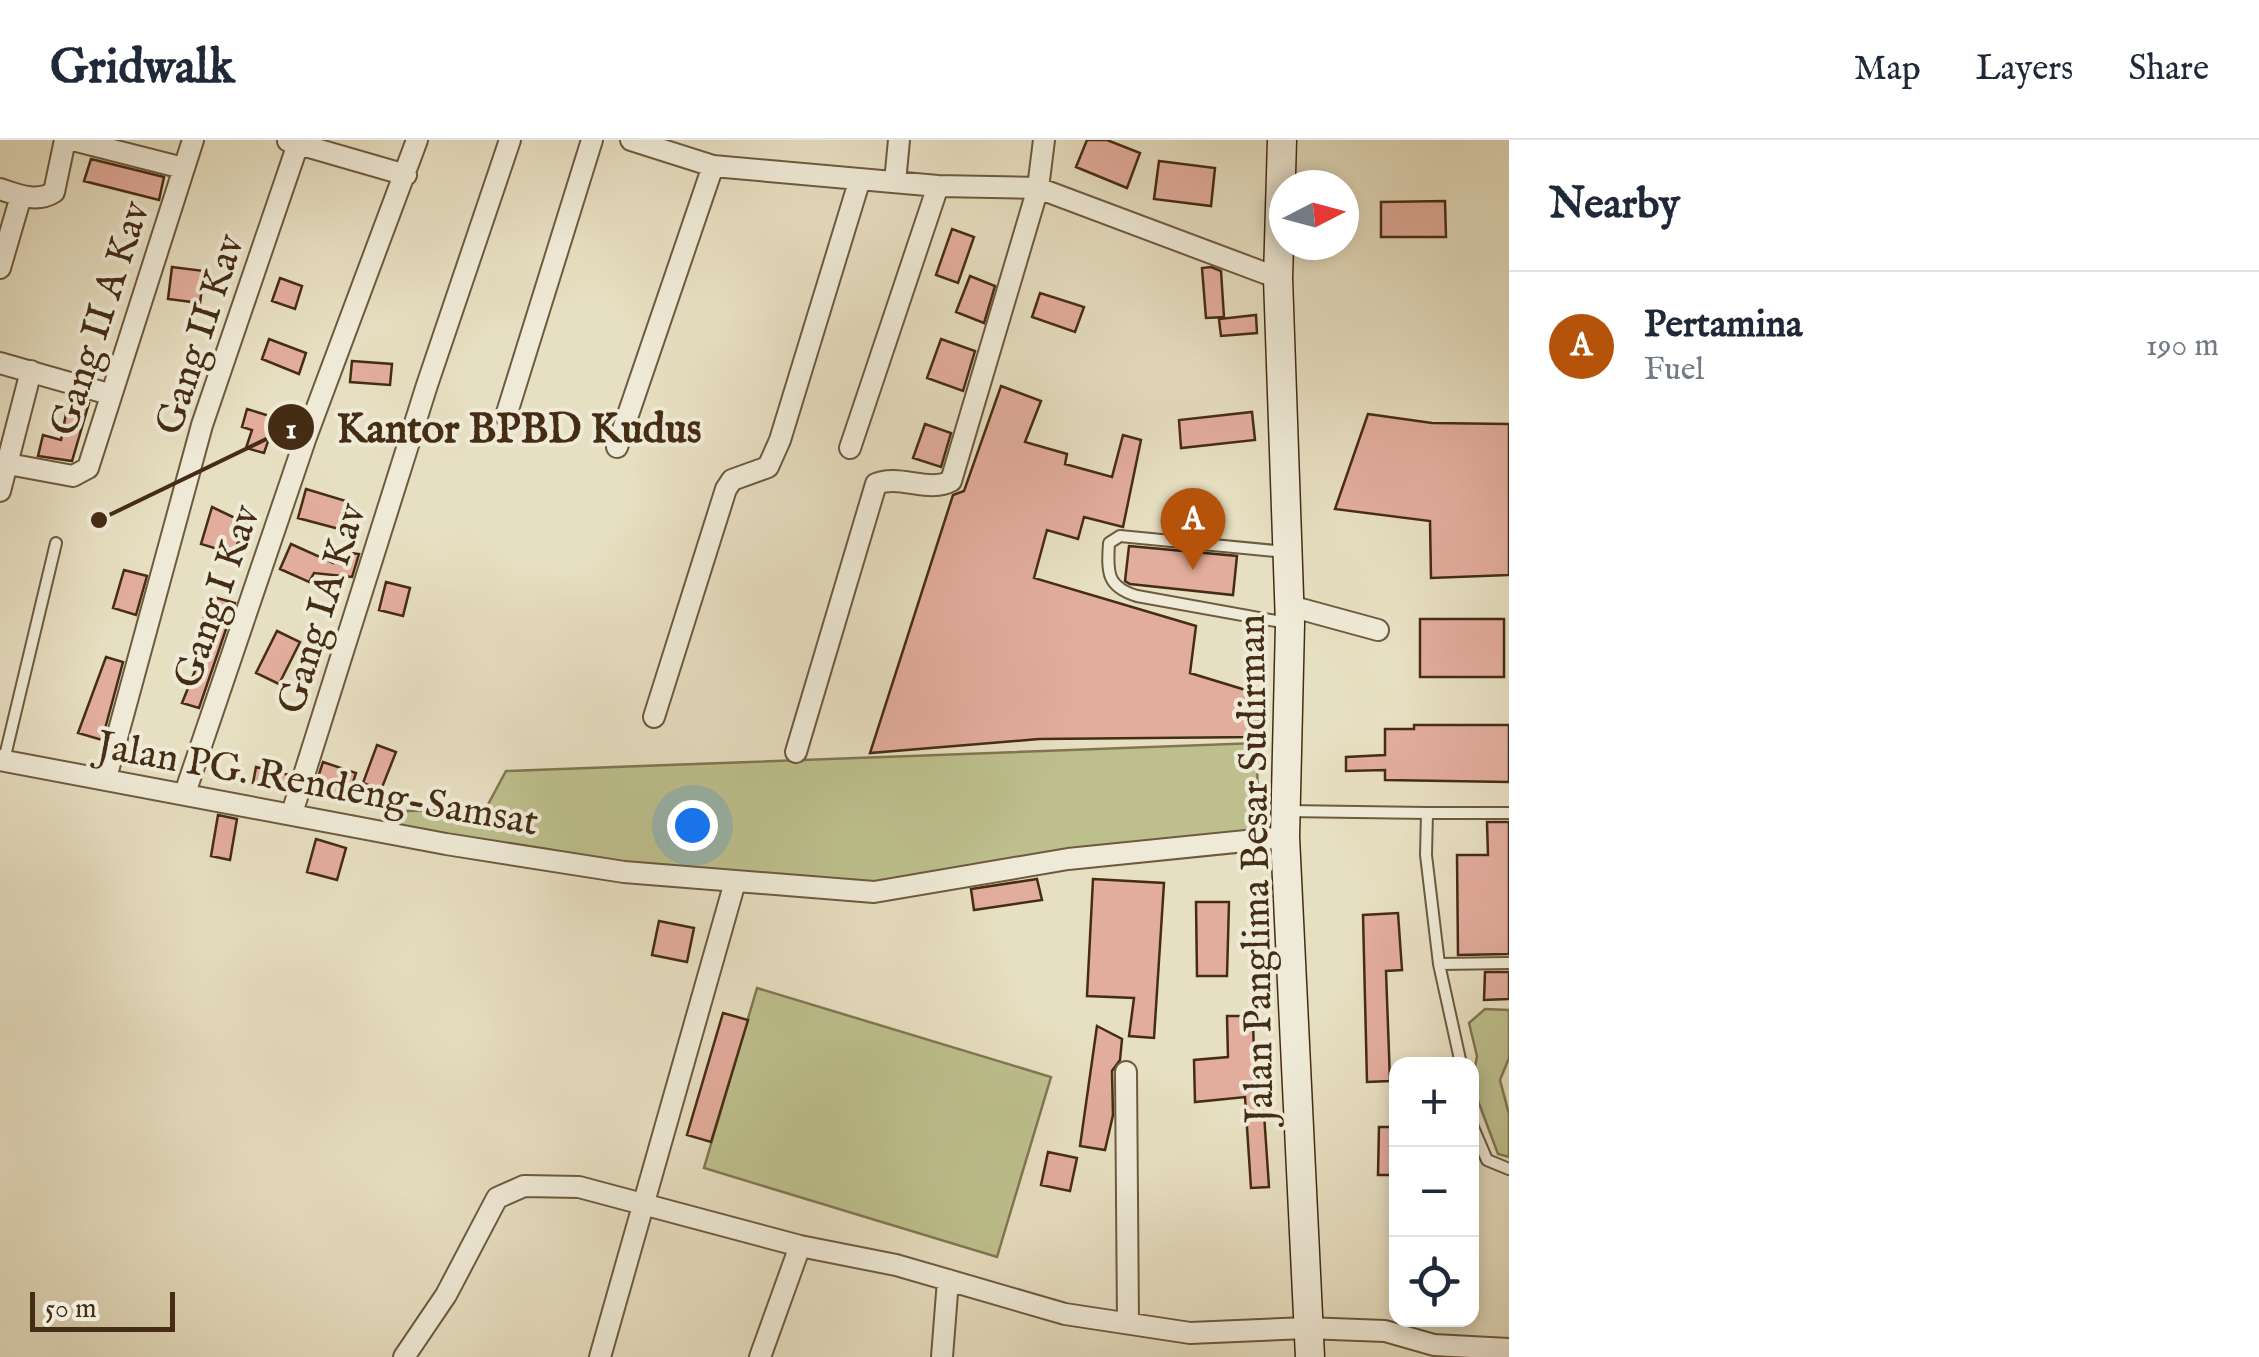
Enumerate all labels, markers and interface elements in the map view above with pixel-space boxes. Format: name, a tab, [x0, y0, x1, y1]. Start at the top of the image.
text: Gridwalk	[50, 39, 235, 99]
text: Map	[1854, 47, 1921, 92]
text: Layers	[1976, 47, 2073, 92]
text: Share	[2128, 47, 2209, 92]
north arrow	[1269, 170, 1359, 260]
text: Nearby	[1549, 179, 1680, 232]
street label: Gang II A Kav	[39, 194, 164, 443]
street label: Gang II Kav	[145, 227, 258, 442]
text: Pertamina	[1644, 302, 1803, 350]
text: A	[1571, 326, 1592, 367]
text: 190 m	[2146, 326, 2219, 367]
text: Fuel	[1644, 350, 1704, 391]
callout: Kantor BPBD Kudus	[266, 391, 721, 463]
text: Kantor BPBD Kudus	[336, 404, 702, 457]
text: 1	[285, 411, 297, 449]
pin: A	[1160, 488, 1226, 570]
street label: Gang IA Kav	[267, 496, 380, 720]
street label: Gang I Kav	[163, 498, 274, 695]
street label: Jalan Panglima Besar Sudirman	[1228, 614, 1288, 1128]
street label: Jalan PG. Rendeng-Samsat	[89, 721, 542, 849]
your location	[667, 800, 718, 851]
map controls	[1389, 1057, 1479, 1327]
button: +	[1389, 1057, 1479, 1147]
button: −	[1389, 1147, 1479, 1237]
button: locate	[1389, 1237, 1479, 1327]
scale bar	[30, 1287, 175, 1332]
text: 50 m	[45, 1292, 97, 1327]

